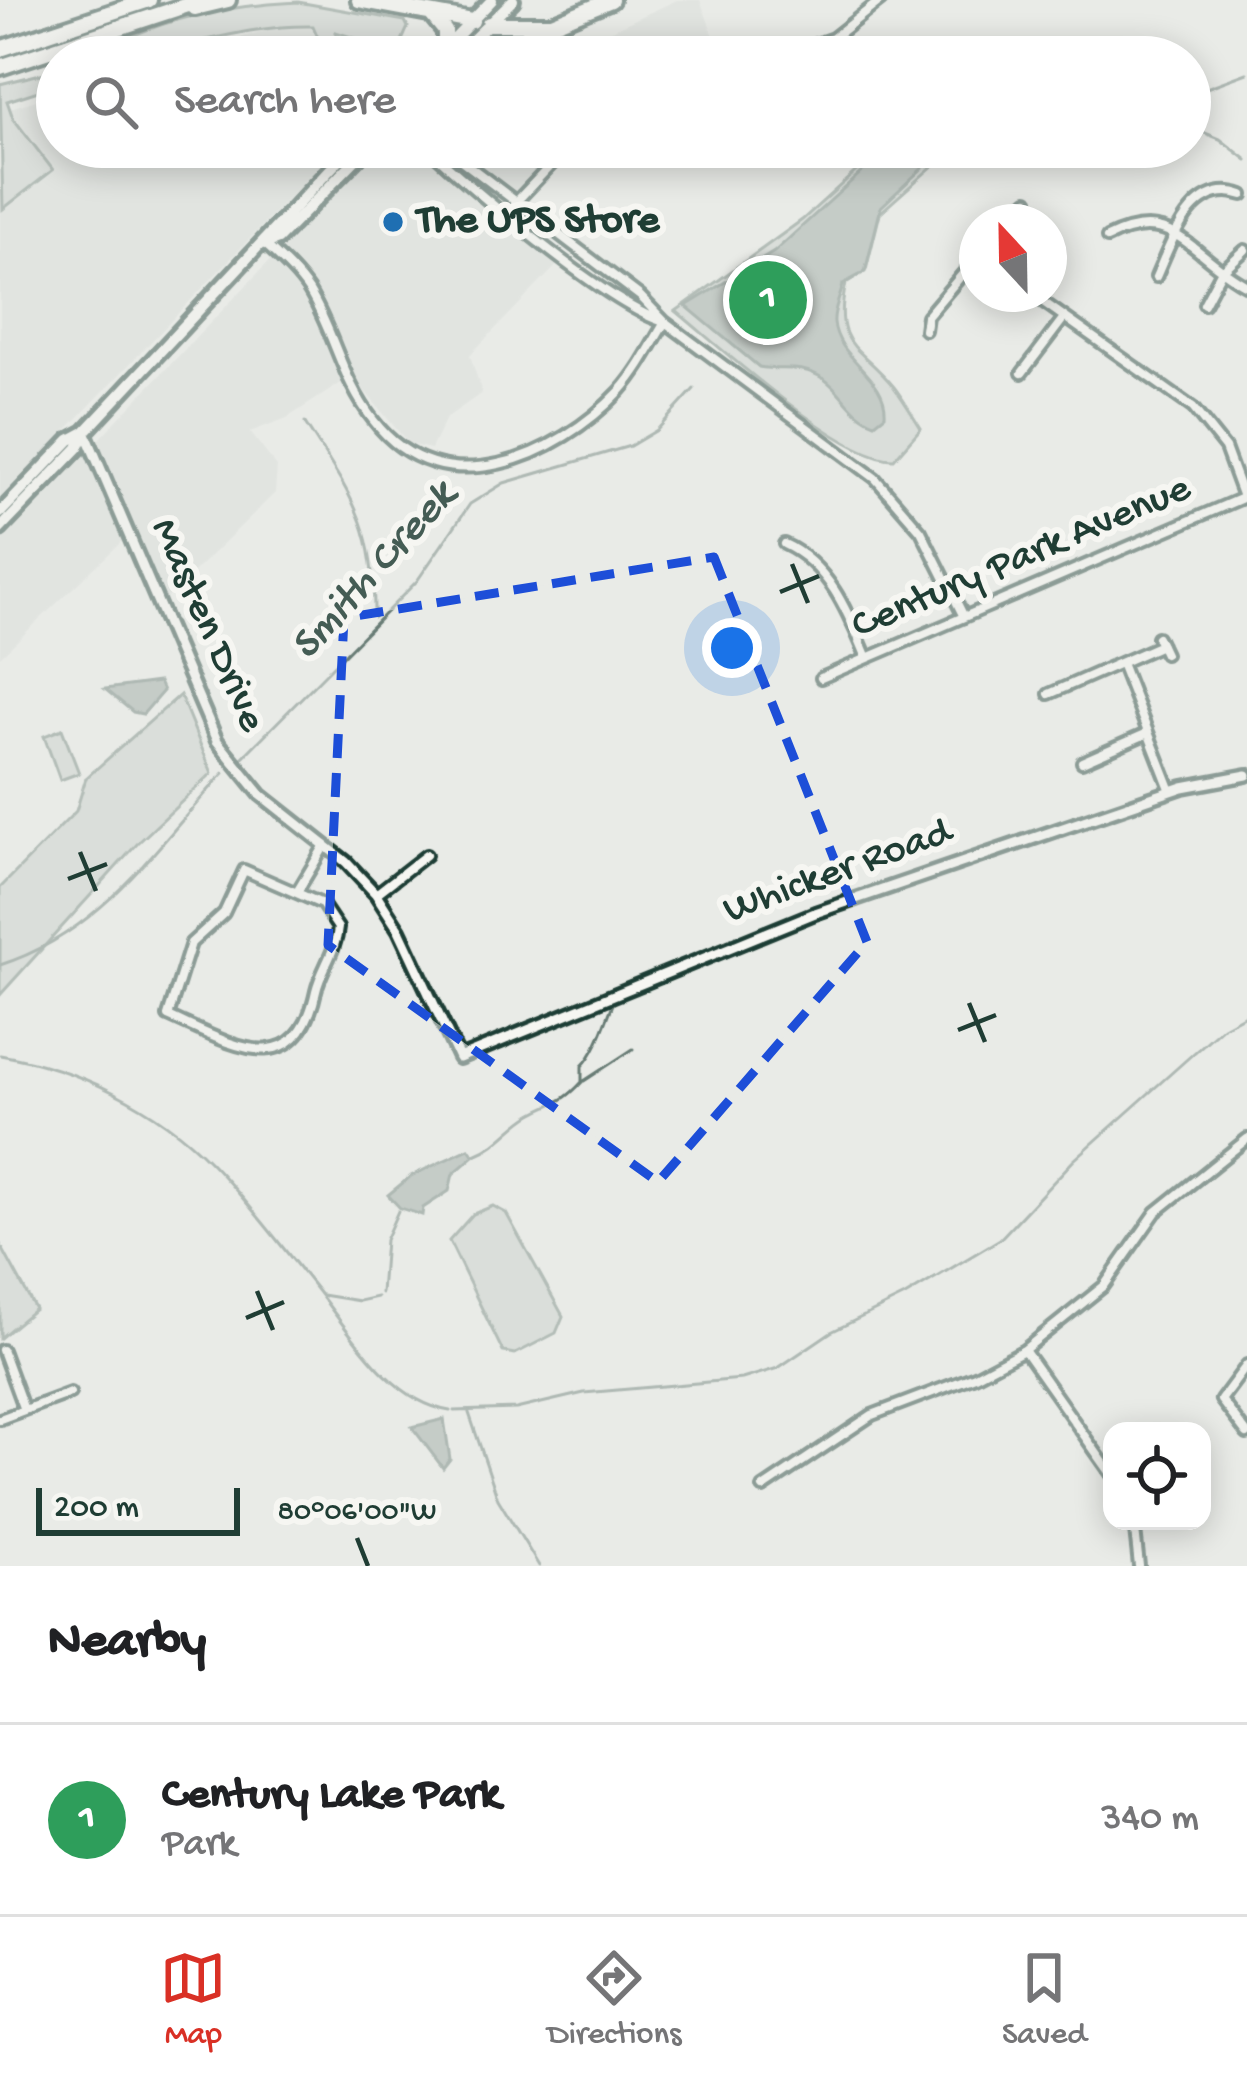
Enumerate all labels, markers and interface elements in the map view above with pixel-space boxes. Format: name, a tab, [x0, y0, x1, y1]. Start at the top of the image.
search box	[36, 36, 1211, 168]
icon: search	[78, 69, 144, 135]
text: Search here	[174, 76, 396, 129]
place label: The UPS Store	[414, 198, 660, 247]
north arrow	[959, 204, 1067, 312]
marker: The UPS Store	[380, 209, 406, 235]
pin: 1	[729, 255, 807, 345]
street label: Century Park Avenue	[845, 465, 1200, 652]
water label: Smith Creek	[281, 469, 472, 672]
street label: Masten Drive	[137, 512, 275, 741]
your location	[702, 618, 762, 678]
street label: Whicker Road	[718, 808, 962, 937]
map controls	[1103, 1422, 1211, 1530]
button: locate	[1103, 1422, 1211, 1530]
scale bar	[36, 1482, 240, 1535]
text: 200 m	[54, 1490, 139, 1528]
text: 80°06'00"W	[278, 1496, 436, 1531]
text: Nearby	[48, 1614, 206, 1674]
text: Century Lake Park	[162, 1770, 500, 1823]
text: 1	[79, 1797, 95, 1843]
text: 340 m	[1101, 1797, 1199, 1843]
text: Park	[162, 1823, 236, 1869]
tab: Map	[160, 1945, 226, 2055]
tab: Directions	[547, 1945, 681, 2055]
tab: Saved	[1002, 1945, 1087, 2055]

